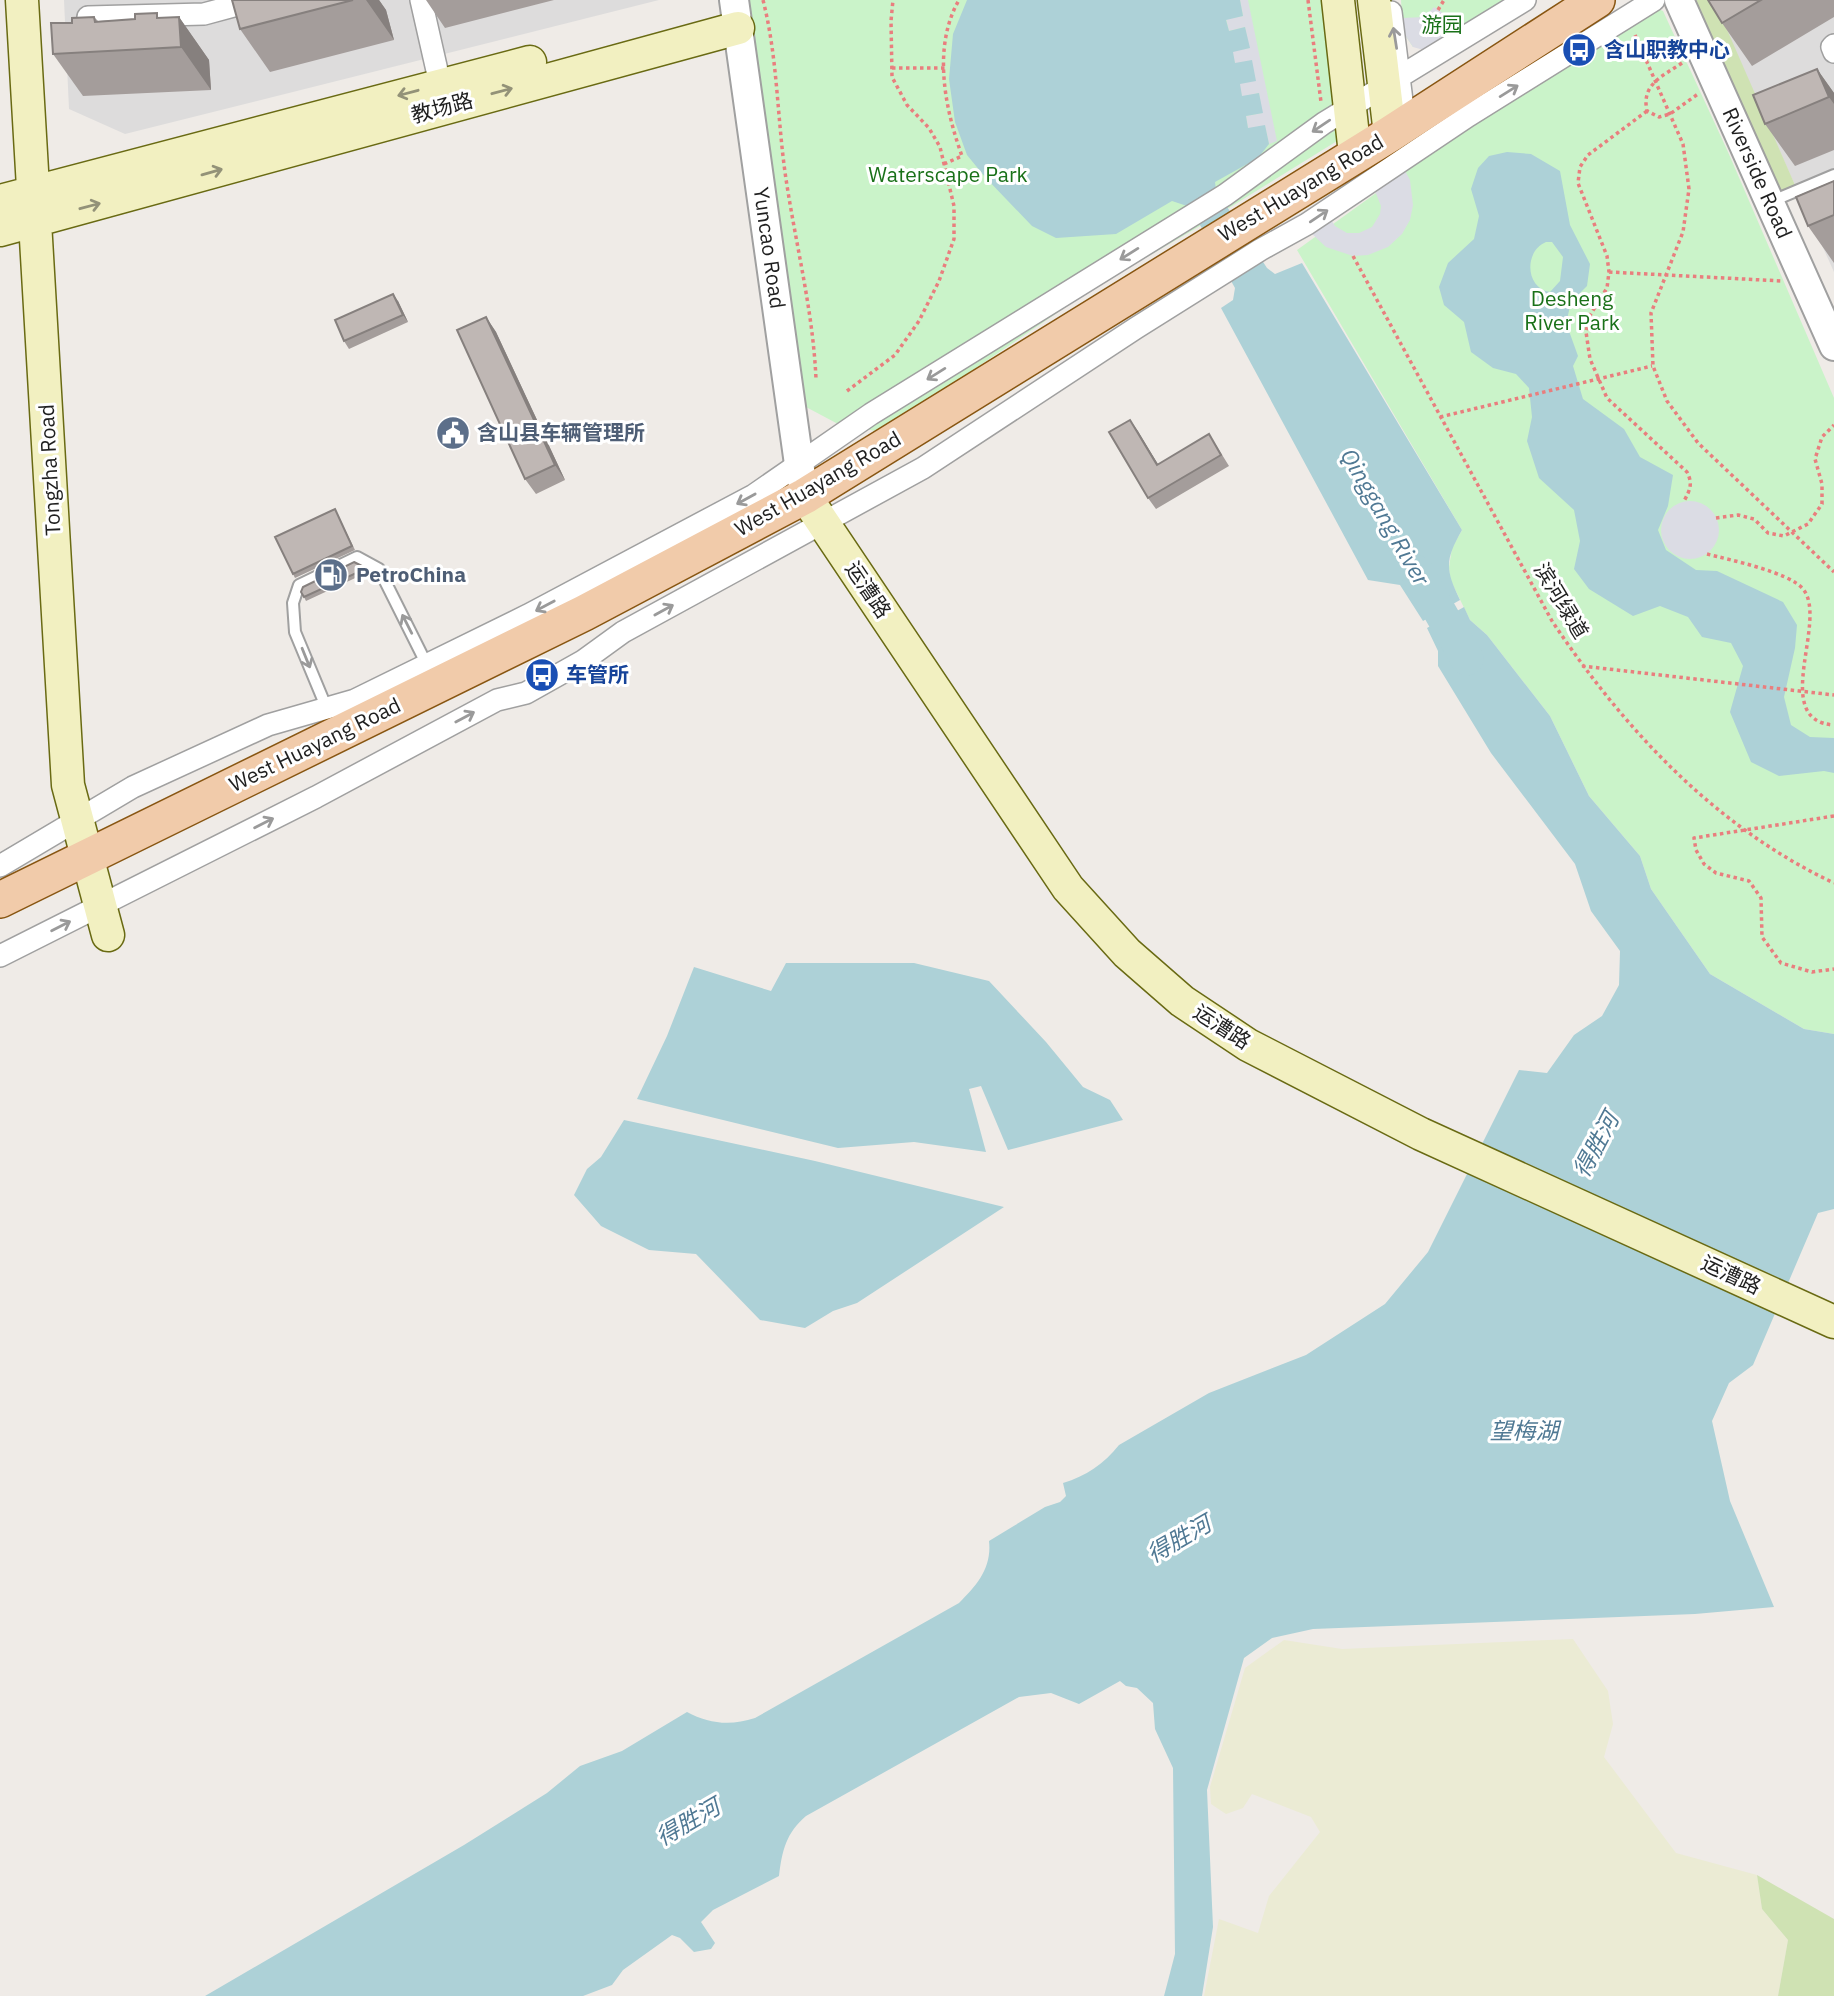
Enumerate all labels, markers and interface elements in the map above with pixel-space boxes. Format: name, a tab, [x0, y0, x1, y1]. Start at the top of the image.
park label: 游园	[1421, 10, 1463, 38]
one-way arrow	[1388, 27, 1401, 50]
bus stop icon: 含山职教中心	[1560, 31, 1598, 69]
place label: 含山职教中心	[1604, 35, 1730, 63]
one-way arrow	[1499, 83, 1518, 98]
one-way arrow	[491, 84, 513, 97]
street label: 教场路	[408, 85, 476, 129]
one-way arrow	[397, 87, 420, 100]
street label: Riverside Road	[1717, 103, 1799, 242]
one-way arrow	[1312, 119, 1331, 133]
street label: West Huayang Road	[1213, 127, 1388, 248]
park label: Waterscape Park	[868, 160, 1028, 188]
one-way arrow	[200, 165, 223, 178]
street label: Yuncao Road	[748, 185, 792, 310]
one-way arrow	[78, 199, 100, 212]
one-way arrow	[1309, 209, 1328, 223]
one-way arrow	[1120, 247, 1139, 262]
park label: Desheng River Park	[1524, 284, 1620, 336]
one-way arrow	[926, 367, 946, 381]
street label: Tongzha Road	[32, 404, 66, 536]
public building icon: 含山县车辆管理所	[434, 414, 472, 452]
place label: 含山县车辆管理所	[477, 418, 645, 446]
street label: West Huayang Road	[729, 424, 906, 542]
water label: Qinggang River	[1335, 443, 1437, 591]
one-way arrow	[736, 493, 757, 506]
street label: 运漕路	[840, 555, 898, 623]
fuel station icon: PetroChina	[312, 556, 350, 594]
street label: 滨河绿道	[1528, 557, 1595, 644]
place label: PetroChina	[356, 560, 466, 588]
one-way arrow	[535, 600, 556, 613]
one-way arrow	[653, 602, 674, 616]
one-way arrow	[399, 614, 413, 635]
one-way arrow	[301, 647, 314, 669]
bus stop icon: 车管所	[523, 656, 561, 694]
place label: 车管所	[566, 660, 629, 688]
street label: West Huayang Road	[224, 690, 405, 798]
one-way arrow	[454, 710, 475, 723]
one-way arrow	[253, 816, 274, 830]
one-way arrow	[50, 918, 71, 932]
street label: 运漕路	[1189, 997, 1257, 1055]
water label: 得胜河	[1566, 1103, 1626, 1182]
street label: 运漕路	[1697, 1248, 1766, 1300]
water label: 望梅湖	[1490, 1415, 1562, 1445]
water label: 得胜河	[1141, 1506, 1219, 1568]
water label: 得胜河	[650, 1789, 728, 1851]

